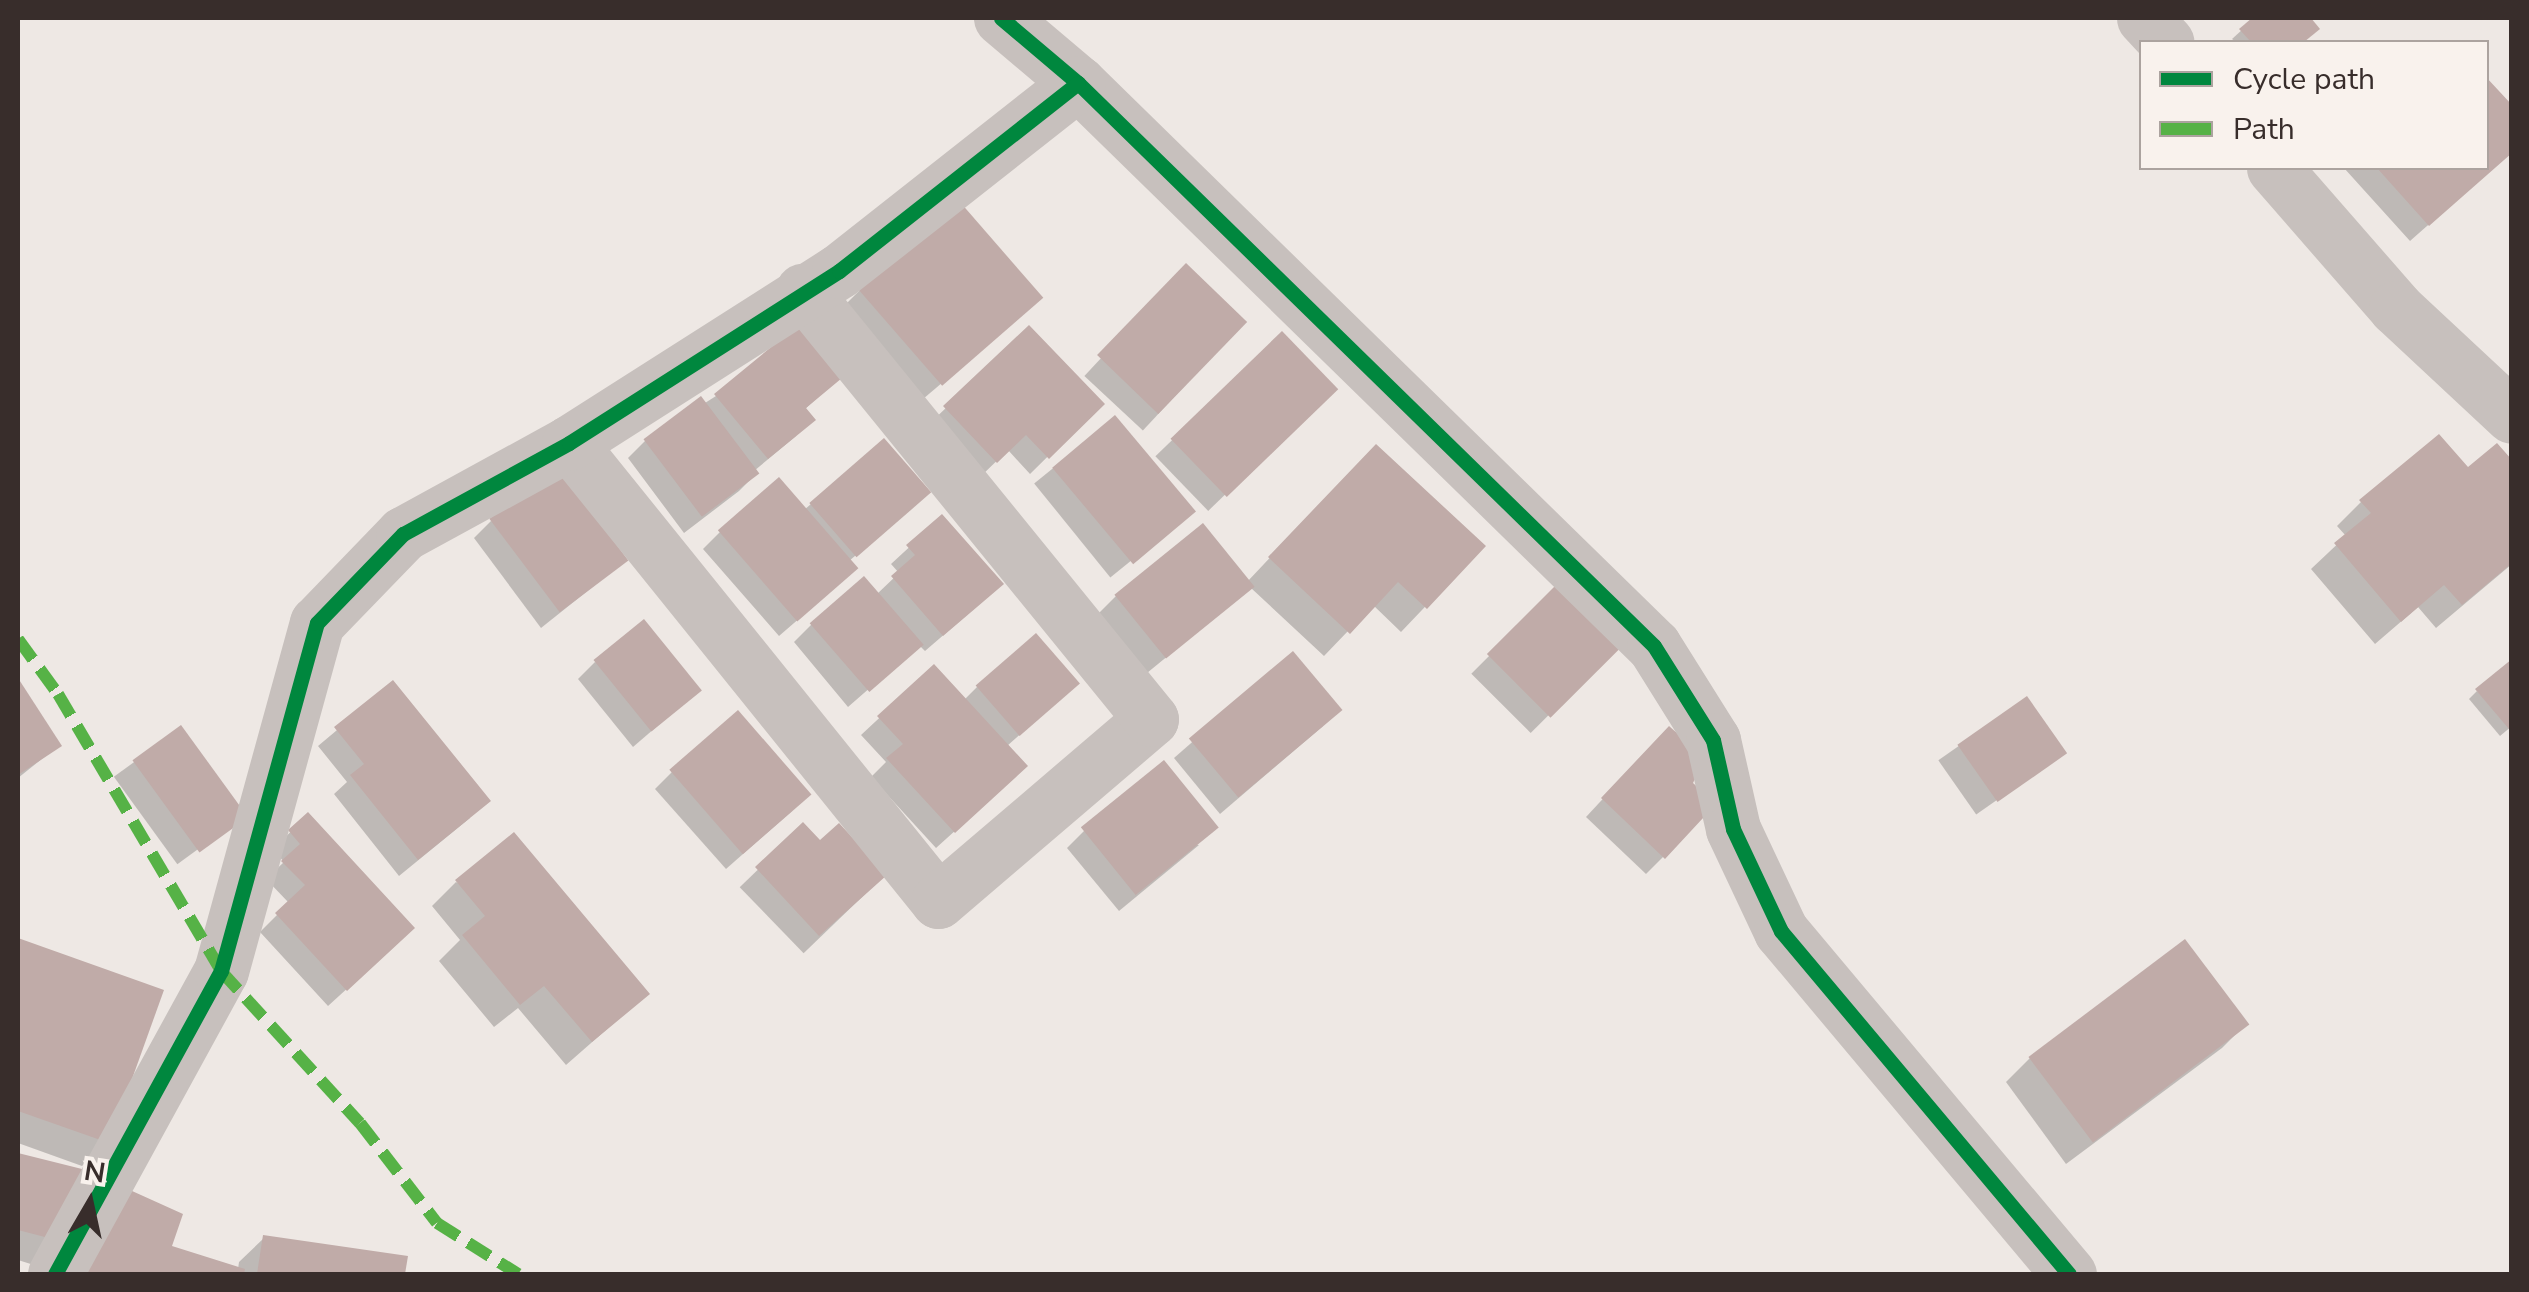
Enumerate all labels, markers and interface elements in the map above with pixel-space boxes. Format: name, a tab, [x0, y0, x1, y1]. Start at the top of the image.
legend	[2139, 40, 2489, 170]
text: Cycle path	[2233, 59, 2375, 100]
text: Path	[2233, 109, 2295, 150]
north arrow	[40, 1152, 140, 1252]
text: N	[81, 1152, 108, 1193]

